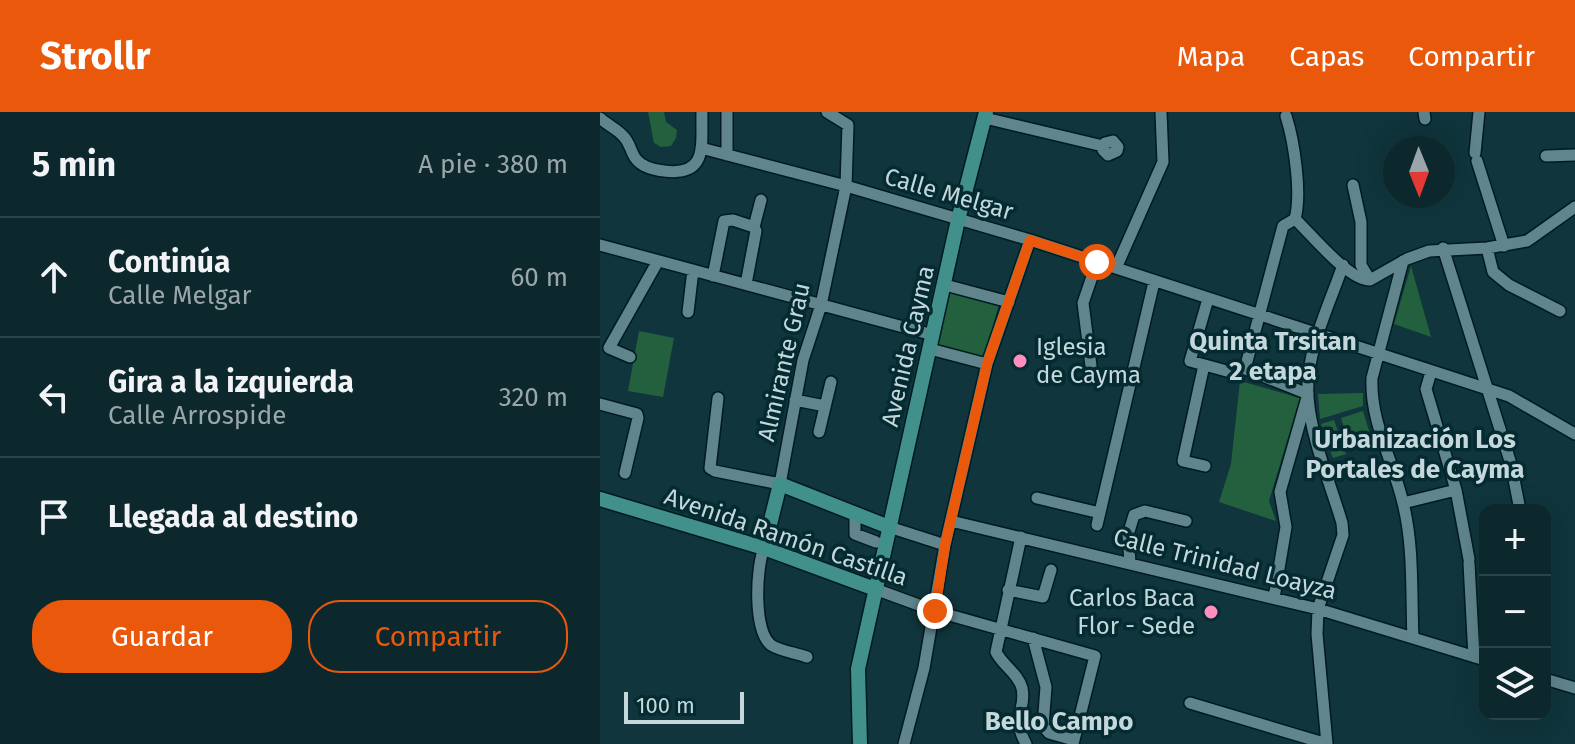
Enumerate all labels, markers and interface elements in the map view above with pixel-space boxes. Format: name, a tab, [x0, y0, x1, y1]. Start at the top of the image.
text: Strollr	[40, 33, 151, 79]
text: Mapa	[1177, 40, 1245, 73]
text: Capas	[1289, 40, 1364, 73]
text: Compartir	[1408, 40, 1535, 73]
north arrow	[1383, 136, 1455, 208]
text: 5 min	[32, 144, 116, 185]
text: A pie · 380 m	[418, 149, 568, 180]
street label: Calle Melgar	[881, 162, 1017, 226]
text: Continúa	[108, 244, 230, 280]
route start	[1079, 244, 1115, 280]
icon: ahead	[32, 255, 76, 299]
text: 60 m	[510, 262, 568, 293]
street label: Avenida Cayma	[876, 263, 940, 429]
text: Calle Melgar	[108, 280, 252, 311]
street label: Almirante Grau	[752, 280, 816, 444]
district label: Quinta Trsitan 2 etapa	[1189, 326, 1357, 387]
place label: Iglesia de Cayma	[1036, 333, 1141, 389]
marker: Iglesia de Cayma	[1011, 352, 1029, 370]
text: Gira a la izquierda	[108, 364, 354, 400]
icon: left	[32, 375, 76, 419]
text: 320 m	[499, 382, 568, 413]
text: Calle Arrospide	[108, 400, 286, 431]
district label: Urbanización Los Portales de Cayma	[1305, 424, 1525, 485]
street label: Avenida Ramón Castilla	[661, 482, 911, 592]
icon: arrive	[32, 495, 76, 539]
text: Llegada al destino	[108, 499, 358, 535]
map controls	[1479, 504, 1551, 720]
button: +	[1479, 504, 1551, 576]
street label: Calle Trinidad Loayza	[1111, 523, 1339, 605]
button: −	[1479, 576, 1551, 648]
place label: Carlos Baca Flor - Sede	[1069, 584, 1195, 640]
route end	[917, 593, 953, 629]
button: Guardar	[32, 600, 292, 673]
button: Compartir	[308, 600, 568, 673]
marker: Carlos Baca Flor - Sede	[1202, 603, 1220, 621]
button: layers	[1479, 648, 1551, 720]
scale bar	[624, 688, 744, 724]
text: 100 m	[636, 692, 695, 719]
district label: Bello Campo	[985, 706, 1133, 737]

